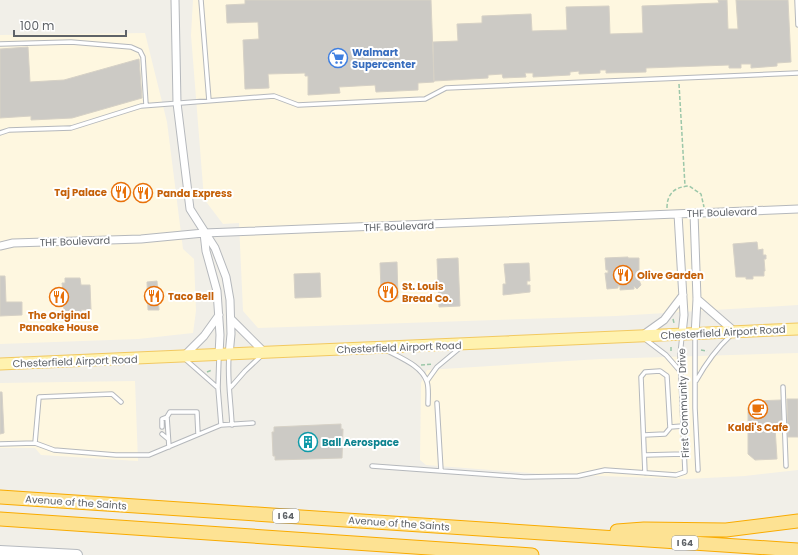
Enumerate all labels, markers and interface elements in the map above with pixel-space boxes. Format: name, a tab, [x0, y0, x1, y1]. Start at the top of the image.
scale bar	[14, 12, 126, 38]
text: 100 m	[20, 17, 54, 34]
place label: Walmart Supercenter	[352, 45, 416, 72]
supermarket icon: Walmart Supercenter	[327, 47, 349, 69]
restaurant icon: Taj Palace	[110, 181, 132, 203]
restaurant icon: Panda Express	[132, 182, 154, 204]
place label: Taj Palace	[54, 185, 107, 200]
place label: Panda Express	[157, 186, 233, 201]
street label: THF Boulevard	[687, 204, 758, 221]
street label: THF Boulevard	[364, 218, 435, 235]
street label: THF Boulevard	[40, 233, 111, 250]
restaurant icon: Olive Garden	[612, 264, 634, 286]
place label: Olive Garden	[637, 268, 704, 283]
place label: St. Louis Bread Co.	[402, 279, 452, 306]
restaurant icon: St. Louis Bread Co.	[377, 281, 399, 303]
restaurant icon: Taco Bell	[143, 285, 165, 307]
restaurant icon: The Original Pancake House	[48, 286, 70, 308]
place label: Taco Bell	[168, 289, 214, 304]
place label: The Original Pancake House	[19, 308, 99, 335]
street label: Chesterfield Airport Road	[660, 322, 786, 343]
street label: Chesterfield Airport Road	[336, 338, 462, 357]
street label: First Community Drive	[674, 348, 693, 458]
street label: Chesterfield Airport Road	[12, 352, 138, 371]
cafe icon: Kaldi's Cafe	[747, 398, 769, 420]
place label: Kaldi's Cafe	[728, 420, 788, 435]
building icon: Ball Aerospace	[297, 431, 319, 453]
place label: Ball Aerospace	[322, 435, 399, 450]
street label: Avenue of the Saints	[25, 491, 127, 514]
road number: I 64	[273, 509, 299, 523]
street label: Avenue of the Saints	[348, 512, 450, 535]
road number: I 64	[672, 536, 698, 550]

